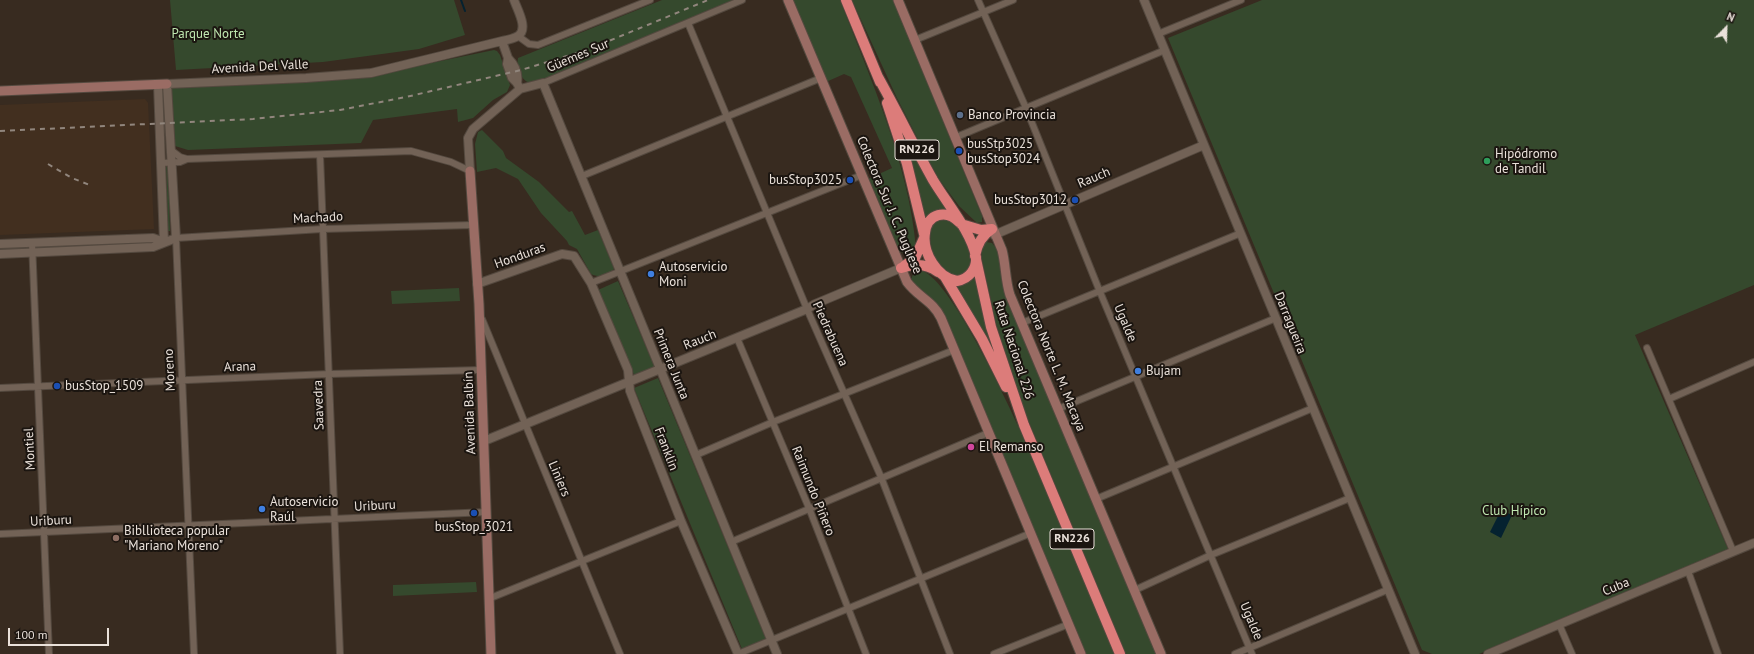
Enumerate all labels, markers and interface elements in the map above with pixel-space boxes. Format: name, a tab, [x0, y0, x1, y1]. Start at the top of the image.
north arrow	[1706, 8, 1746, 48]
text: N	[1725, 9, 1737, 25]
park label: Parque Norte	[171, 26, 245, 42]
street label: Güemes Sur	[545, 36, 611, 76]
street label: Avenida Del Valle	[211, 57, 309, 77]
place label: Banco Provincia	[968, 107, 1056, 123]
marker: Banco Provincia	[955, 110, 965, 120]
street label: Colectora Sur J. C. Pugliese	[853, 134, 925, 276]
place label: busStp3025 busStop3024	[967, 136, 1040, 167]
road number: RN226	[895, 140, 939, 160]
marker: busStp3025 busStop3024	[954, 146, 964, 156]
place label: Hipódromo de Tandil	[1495, 146, 1557, 177]
marker: Hipódromo de Tandil	[1482, 156, 1492, 166]
street label: Rauch	[1075, 164, 1113, 192]
place label: busStop3025	[769, 172, 842, 188]
marker: busStop3025	[845, 175, 855, 185]
place label: busStop3012	[994, 192, 1067, 208]
marker: busStop3012	[1070, 195, 1080, 205]
street label: Machado	[293, 209, 343, 227]
street label: Honduras	[492, 240, 548, 272]
place label: Autoservicio Moni	[659, 259, 727, 290]
marker: Autoservicio Moni	[646, 269, 656, 279]
street label: Colectora Norte L. M. Macaya	[1014, 278, 1088, 434]
street label: Darragueira	[1271, 290, 1309, 356]
street label: Piedrabuena	[809, 299, 851, 369]
street label: Ruta Nacional 226	[991, 299, 1037, 401]
street label: Ugalde	[1110, 302, 1140, 344]
street label: Primera Junta	[650, 326, 692, 402]
street label: Rauch	[681, 326, 719, 354]
street label: Moreno	[161, 348, 179, 392]
street label: Arana	[224, 359, 256, 375]
place label: Bujam	[1146, 363, 1181, 379]
marker: Bujam	[1133, 366, 1143, 376]
street label: Avenida Balbín	[461, 371, 479, 455]
place label: busStop_1509	[65, 378, 143, 394]
street label: Saavedra	[310, 380, 328, 430]
marker: busStop_1509	[52, 381, 62, 391]
street label: Franklin	[651, 425, 681, 473]
street label: Montiel	[21, 427, 39, 471]
place label: El Remanso	[979, 439, 1044, 455]
marker: El Remanso	[966, 442, 976, 452]
street label: Raimundo Piñero	[788, 444, 838, 538]
street label: Liniers	[545, 459, 573, 499]
place label: Autoservicio Raúl	[270, 494, 338, 525]
street label: Uriburu	[354, 497, 396, 515]
park label: Club Hípico	[1482, 503, 1546, 519]
marker: Autoservicio Raúl	[257, 504, 267, 514]
marker: busStop_3021	[469, 508, 479, 518]
street label: Uriburu	[30, 512, 72, 530]
place label: busStop_3021	[435, 519, 513, 535]
place label: Bibllioteca popular "Mariano Moreno"	[124, 523, 229, 554]
road number: RN226	[1050, 529, 1094, 549]
marker: Bibllioteca popular "Mariano Moreno"	[111, 533, 121, 543]
street label: Cuba	[1600, 575, 1632, 599]
street label: Ugalde	[1236, 600, 1266, 642]
scale bar	[10, 620, 111, 646]
text: 100 m	[15, 627, 48, 642]

